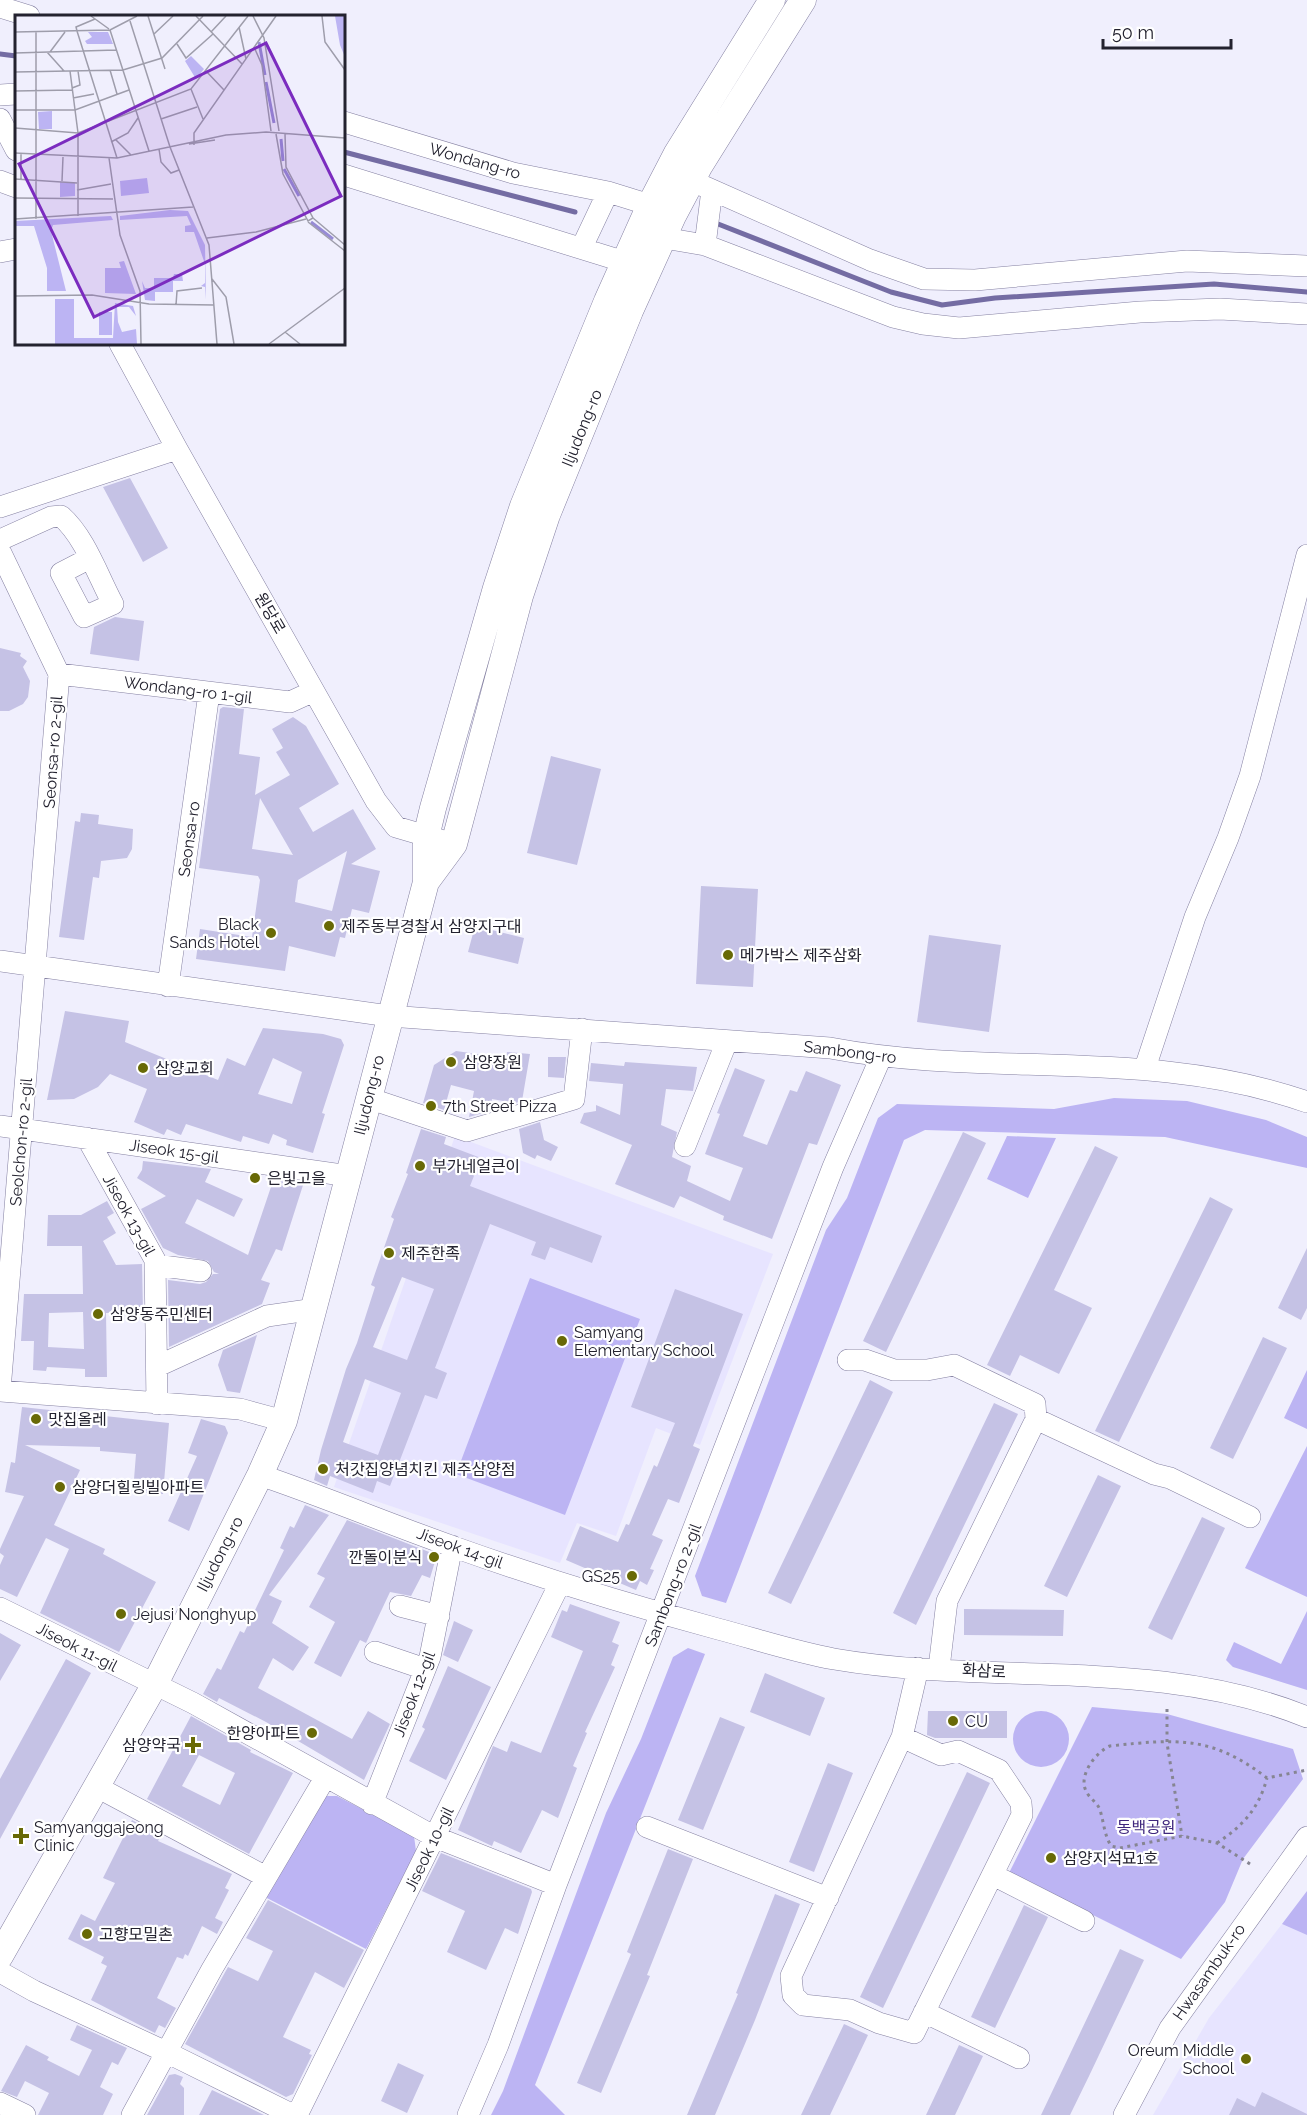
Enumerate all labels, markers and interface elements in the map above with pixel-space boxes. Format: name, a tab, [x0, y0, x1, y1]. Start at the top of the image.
scale bar	[1103, 12, 1230, 50]
inset map	[15, 15, 345, 345]
text: 50 m	[1112, 22, 1154, 43]
street label: Wondang-ro	[427, 139, 523, 183]
street label: Iljudong-ro	[558, 387, 606, 469]
street label: 원당로	[251, 589, 289, 637]
street label: Wondang-ro 1-gil	[123, 673, 254, 707]
street label: Seonsa-ro 2-gil	[40, 694, 66, 809]
street label: Seonsa-ro	[174, 800, 204, 878]
place label: Black Sands Hotel	[169, 915, 260, 952]
place label: 제주동부경찰서 삼양지구대	[341, 917, 522, 936]
marker: 제주동부경찰서 삼양지구대	[322, 919, 336, 933]
marker: Black Sands Hotel	[264, 926, 278, 940]
place label: 메가박스 제주삼화	[740, 946, 862, 965]
marker: 메가박스 제주삼화	[721, 948, 735, 962]
street label: Sambong-ro	[803, 1037, 897, 1067]
street label: Iljudong-ro	[350, 1053, 388, 1137]
place label: 삼양장원	[463, 1053, 522, 1072]
marker: 삼양장원	[444, 1055, 458, 1069]
place label: 삼양교회	[155, 1059, 214, 1078]
marker: 삼양교회	[136, 1061, 150, 1075]
street label: Seolchon-ro 2-gil	[6, 1077, 36, 1207]
place label: 7th Street Pizza	[443, 1097, 557, 1116]
marker: 7th Street Pizza	[424, 1099, 438, 1113]
street label: Jiseok 15-gil	[128, 1135, 221, 1167]
place label: 부가네얼큰이	[432, 1157, 520, 1176]
marker: 부가네얼큰이	[413, 1159, 427, 1173]
place label: 은빛고을	[267, 1169, 326, 1188]
street label: Jiseok 13-gil	[99, 1171, 159, 1260]
marker: 은빛고을	[248, 1171, 262, 1185]
place label: 제주한족	[401, 1244, 460, 1263]
marker: 제주한족	[382, 1246, 396, 1260]
place label: 삼양동주민센터	[110, 1305, 213, 1324]
marker: 삼양동주민센터	[91, 1307, 105, 1321]
place label: Samyang Elementary School	[574, 1323, 715, 1360]
marker: Samyang Elementary School	[555, 1334, 569, 1348]
place label: 맛집올레	[48, 1410, 107, 1429]
marker: 맛집올레	[29, 1412, 43, 1426]
place label: 처갓집양념치킨 제주삼양점	[335, 1460, 516, 1479]
marker: 처갓집양념치킨 제주삼양점	[316, 1462, 330, 1476]
place label: 삼양더힐링빌아파트	[72, 1478, 204, 1497]
marker: 삼양더힐링빌아파트	[53, 1480, 67, 1494]
street label: Iljudong-ro	[193, 1513, 247, 1595]
street label: Sambong-ro 2-gil	[641, 1520, 705, 1649]
street label: Jiseok 14-gil	[414, 1524, 506, 1573]
place label: 깐돌이분식	[348, 1548, 422, 1567]
marker: 깐돌이분식	[427, 1550, 441, 1564]
place label: GS25	[582, 1567, 620, 1586]
marker: GS25	[625, 1569, 639, 1583]
place label: Jejusi Nonghyup	[133, 1605, 257, 1624]
marker: Jejusi Nonghyup	[114, 1607, 128, 1621]
street label: Jiseok 11-gil	[33, 1618, 121, 1676]
street label: Jiseok 12-gil	[389, 1648, 439, 1739]
street label: 화삼로	[961, 1660, 1007, 1682]
place label: CU	[965, 1712, 988, 1731]
marker: CU	[946, 1714, 960, 1728]
place label: 한양아파트	[226, 1724, 300, 1743]
marker: 한양아파트	[305, 1726, 319, 1740]
place label: 삼양약국	[122, 1736, 181, 1755]
marker: 삼양약국	[186, 1738, 200, 1752]
street label: Jiseok 10-gil	[400, 1803, 458, 1894]
place label: Samyanggajeong Clinic	[34, 1818, 164, 1855]
park label: 동백공원	[1117, 1818, 1175, 1837]
marker: Samyanggajeong Clinic	[12, 1827, 30, 1845]
place label: 삼양지석묘1호	[1063, 1849, 1158, 1868]
marker: 삼양지석묘1호	[1044, 1851, 1058, 1865]
street label: Hwasambuk-ro	[1169, 1920, 1249, 2024]
place label: 고향모밀촌	[99, 1925, 173, 1944]
marker: 고향모밀촌	[80, 1927, 94, 1941]
place label: Oreum Middle School	[1128, 2041, 1235, 2078]
marker: Oreum Middle School	[1239, 2052, 1253, 2066]

